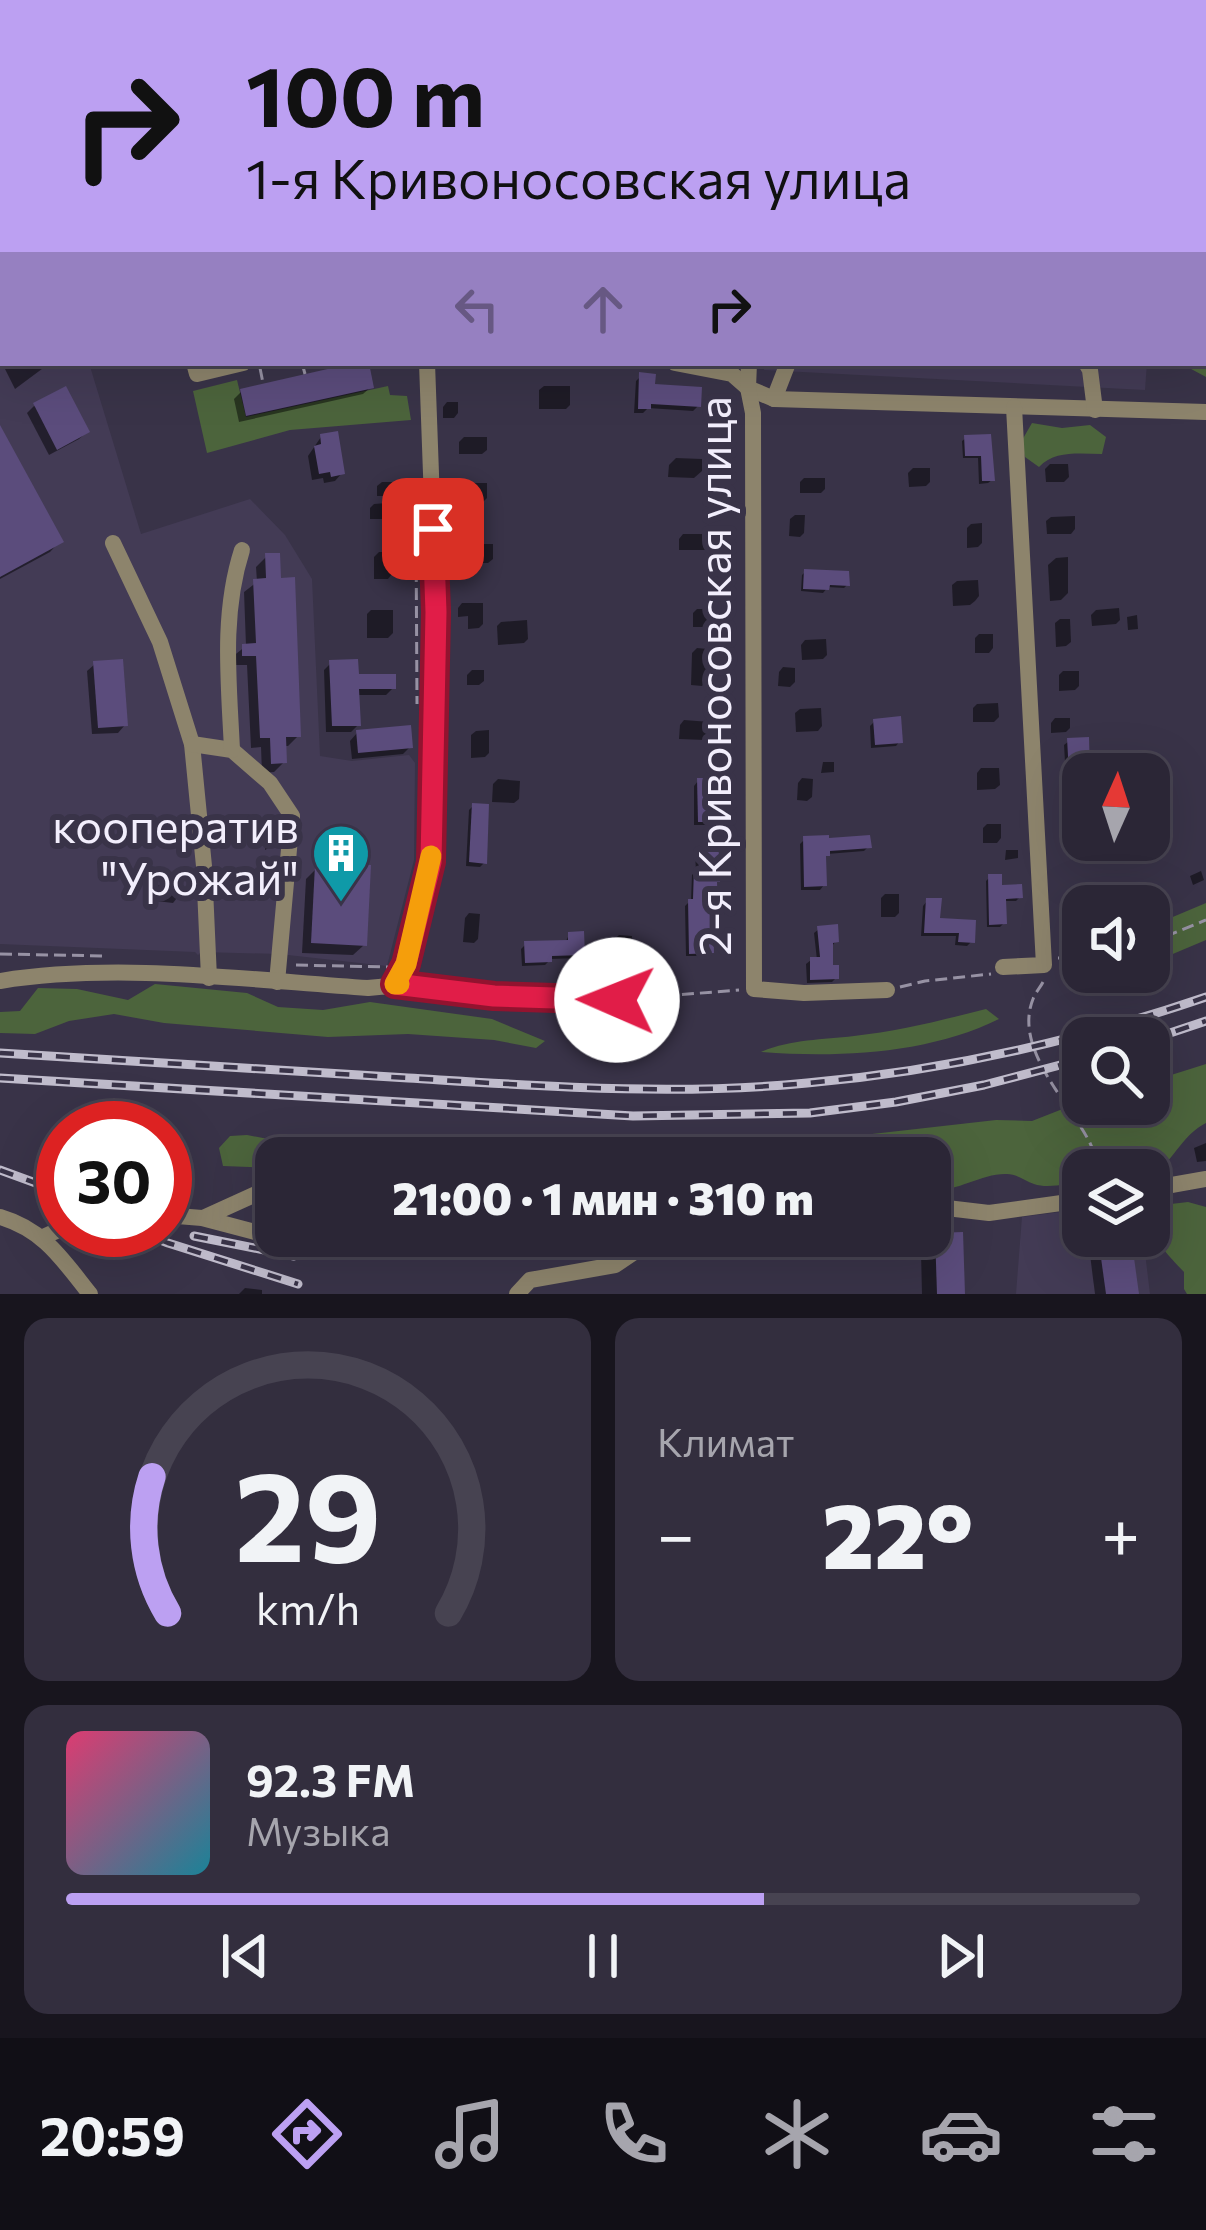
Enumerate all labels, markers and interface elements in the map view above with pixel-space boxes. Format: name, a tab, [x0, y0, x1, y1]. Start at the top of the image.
text: 100 m	[246, 42, 485, 144]
icon: right	[48, 48, 204, 204]
text: 1-я Кривоносовская улица	[246, 144, 911, 210]
icon: left	[444, 276, 510, 342]
icon: ahead	[570, 276, 636, 342]
icon: right	[696, 276, 762, 342]
street label: 2-я Кривоносовская улица	[685, 396, 740, 956]
pin	[382, 478, 484, 580]
icon: arrive	[400, 496, 466, 562]
north arrow	[1062, 753, 1170, 861]
map controls	[1062, 753, 1170, 1257]
place label: кооператив "Урожай"	[52, 797, 299, 904]
building icon: кооператив "Урожай"	[310, 822, 372, 904]
button: sound	[1062, 885, 1170, 993]
position arrow	[554, 937, 680, 1063]
button: search	[1062, 1017, 1170, 1125]
speed limit sign: 30	[36, 1101, 192, 1257]
button: layers	[1062, 1149, 1170, 1257]
text: 21:00 · 1 мин · 310 m	[392, 1169, 814, 1224]
text: Климат	[657, 1417, 794, 1465]
text: 29	[234, 1435, 381, 1588]
text: 22°	[822, 1477, 974, 1588]
text: −	[657, 1492, 695, 1573]
text: +	[1101, 1492, 1140, 1573]
text: km/h	[255, 1580, 360, 1633]
text: 92.3 FM	[246, 1751, 415, 1806]
text: Музыка	[246, 1806, 390, 1854]
icon: previous	[212, 1923, 278, 1989]
icon: pause	[570, 1923, 636, 1989]
icon: next	[928, 1923, 994, 1989]
icon: directions	[265, 2092, 349, 2176]
icon: music	[428, 2092, 512, 2176]
icon: phone	[592, 2092, 676, 2176]
icon: climate	[755, 2092, 839, 2176]
icon: car	[919, 2092, 1003, 2176]
icon: filters	[1082, 2092, 1166, 2176]
text: 20:59	[40, 2101, 185, 2167]

